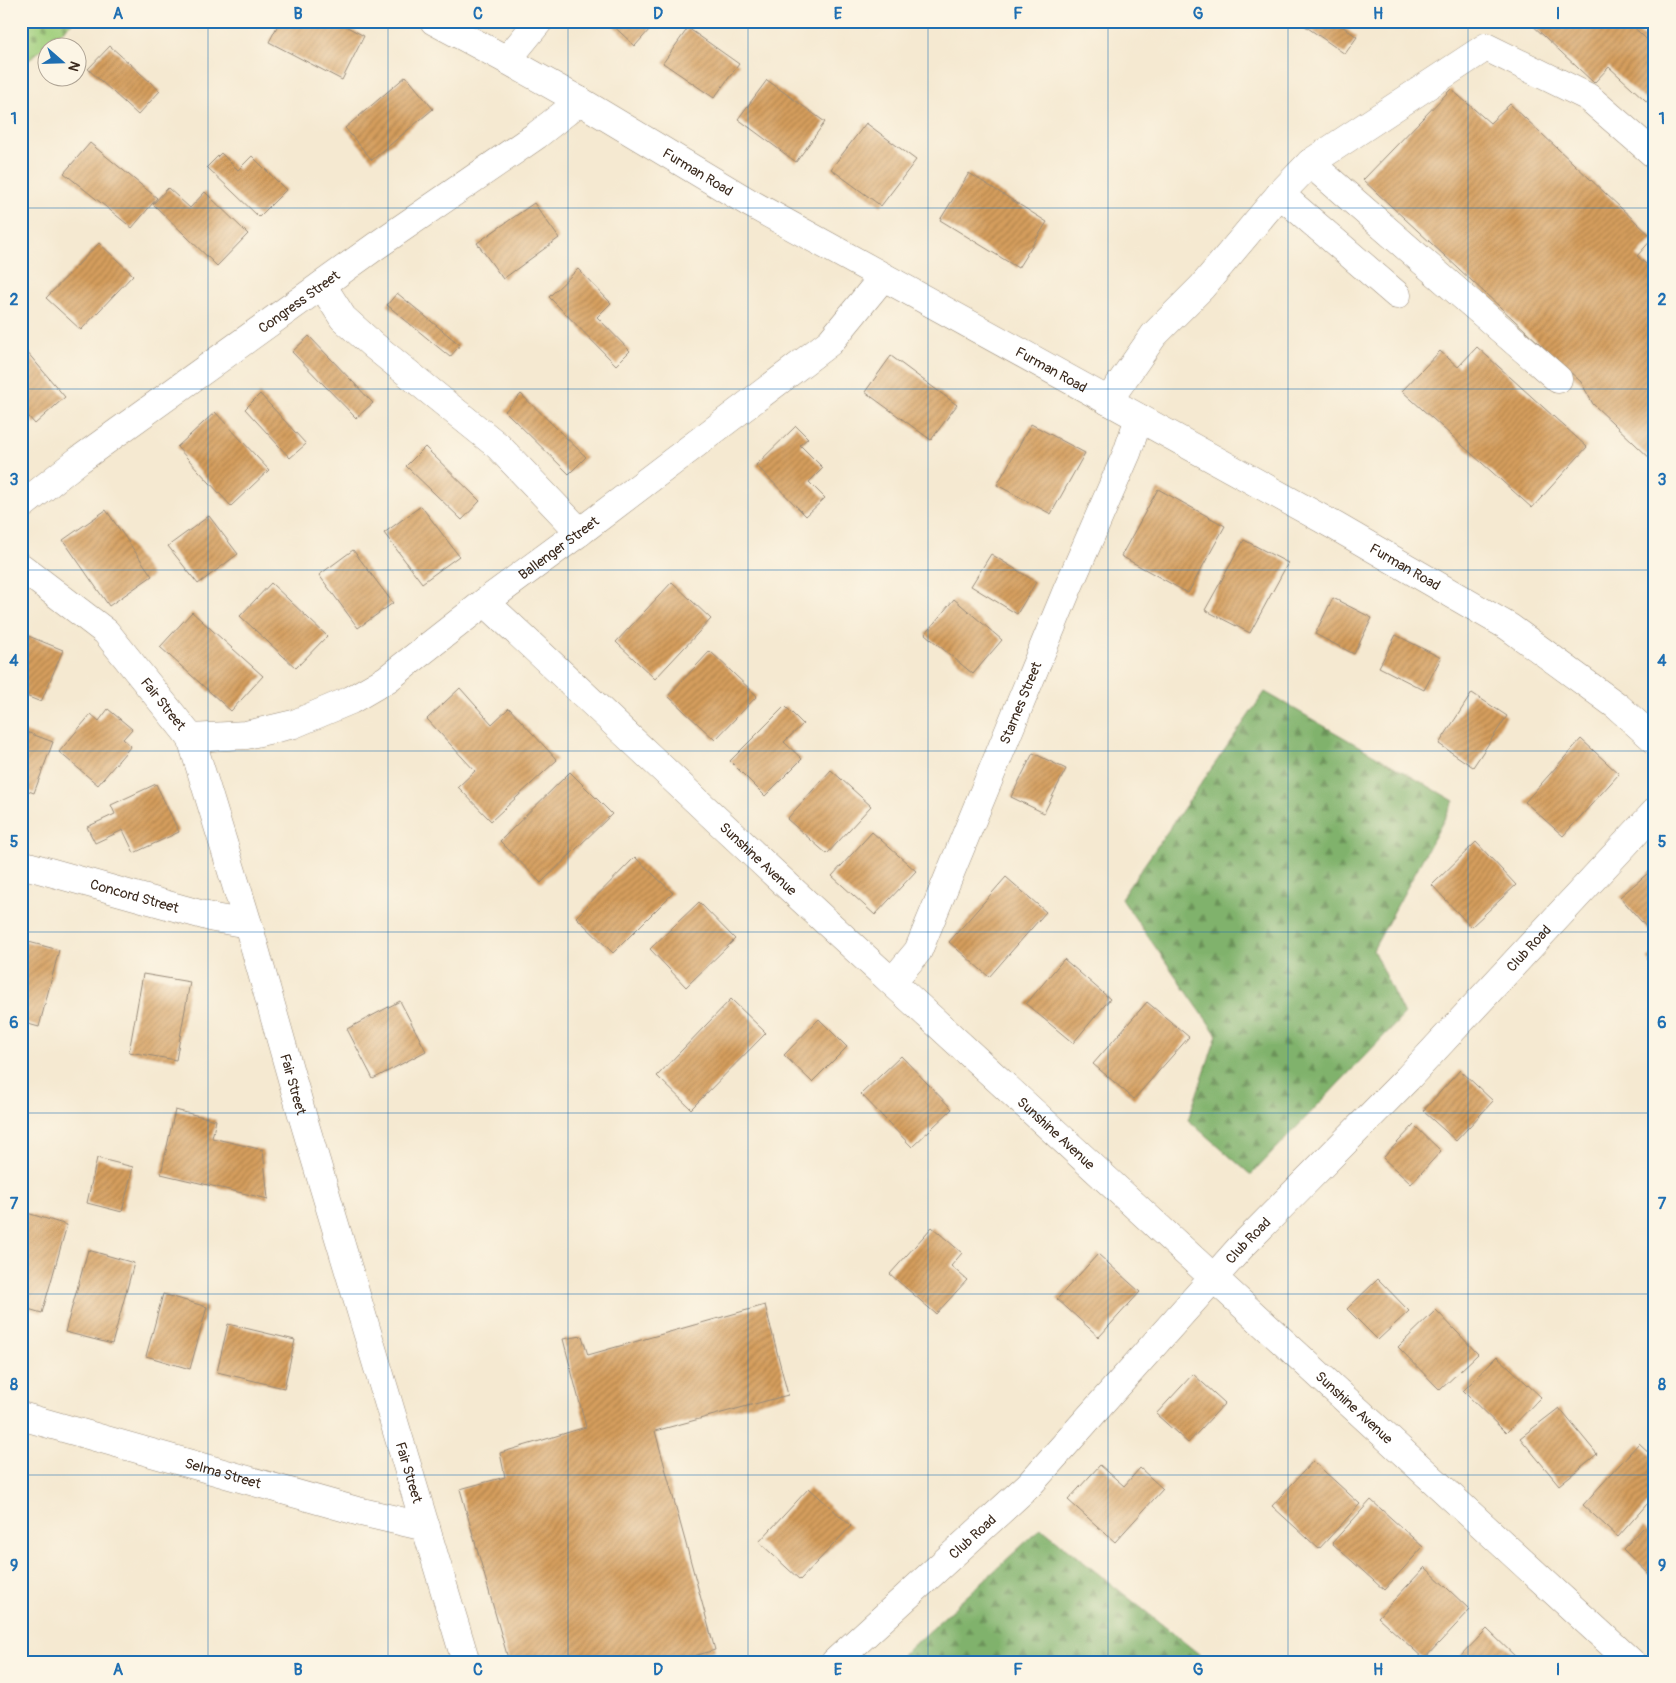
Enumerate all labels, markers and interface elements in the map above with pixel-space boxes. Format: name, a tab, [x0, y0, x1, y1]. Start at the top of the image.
text: A	[113, 4, 124, 24]
text: B	[293, 4, 303, 24]
text: C	[473, 4, 483, 24]
text: D	[653, 4, 663, 24]
text: E	[834, 4, 843, 24]
text: F	[1013, 4, 1023, 24]
text: G	[1193, 4, 1204, 24]
text: H	[1373, 4, 1383, 24]
text: I	[1556, 4, 1560, 24]
north arrow	[38, 38, 88, 88]
text: N	[64, 59, 83, 74]
text: 1	[11, 109, 17, 129]
text: 1	[1659, 109, 1665, 129]
street label: Furman Road	[659, 145, 736, 200]
street label: Congress Street	[255, 267, 343, 337]
text: 2	[10, 290, 19, 310]
text: 2	[1658, 290, 1667, 310]
street label: Furman Road	[1012, 343, 1090, 396]
text: 3	[10, 470, 19, 490]
text: 3	[1658, 470, 1667, 490]
street label: Ballenger Street	[515, 512, 603, 583]
street label: Furman Road	[1366, 540, 1443, 594]
text: 4	[9, 651, 19, 671]
text: 4	[1657, 651, 1667, 671]
street label: Starnes Street	[996, 659, 1046, 747]
street label: Fair Street	[137, 674, 190, 734]
street label: Sunshine Avenue	[716, 819, 800, 899]
text: 5	[10, 832, 19, 852]
text: 5	[1658, 832, 1667, 852]
street label: Concord Street	[88, 876, 181, 917]
street label: Club Road	[1503, 921, 1555, 976]
text: 6	[9, 1013, 19, 1033]
text: 6	[1657, 1013, 1667, 1033]
street label: Fair Street	[276, 1052, 310, 1117]
street label: Sunshine Avenue	[1014, 1094, 1098, 1173]
text: 7	[10, 1194, 19, 1214]
text: 7	[1658, 1194, 1667, 1214]
street label: Club Road	[1222, 1214, 1275, 1267]
street label: Sunshine Avenue	[1312, 1368, 1396, 1448]
text: 8	[10, 1375, 18, 1395]
text: 8	[1658, 1375, 1666, 1395]
street label: Fair Street	[392, 1440, 426, 1505]
street label: Selma Street	[183, 1455, 263, 1493]
street label: Club Road	[946, 1511, 1000, 1563]
text: 9	[10, 1556, 18, 1576]
text: 9	[1658, 1556, 1666, 1576]
text: A	[113, 1660, 124, 1680]
text: B	[293, 1660, 303, 1680]
text: C	[473, 1660, 483, 1680]
text: D	[653, 1660, 663, 1680]
text: E	[834, 1660, 843, 1680]
text: F	[1013, 1660, 1023, 1680]
text: G	[1193, 1660, 1204, 1680]
text: H	[1373, 1660, 1383, 1680]
text: I	[1556, 1660, 1560, 1680]

